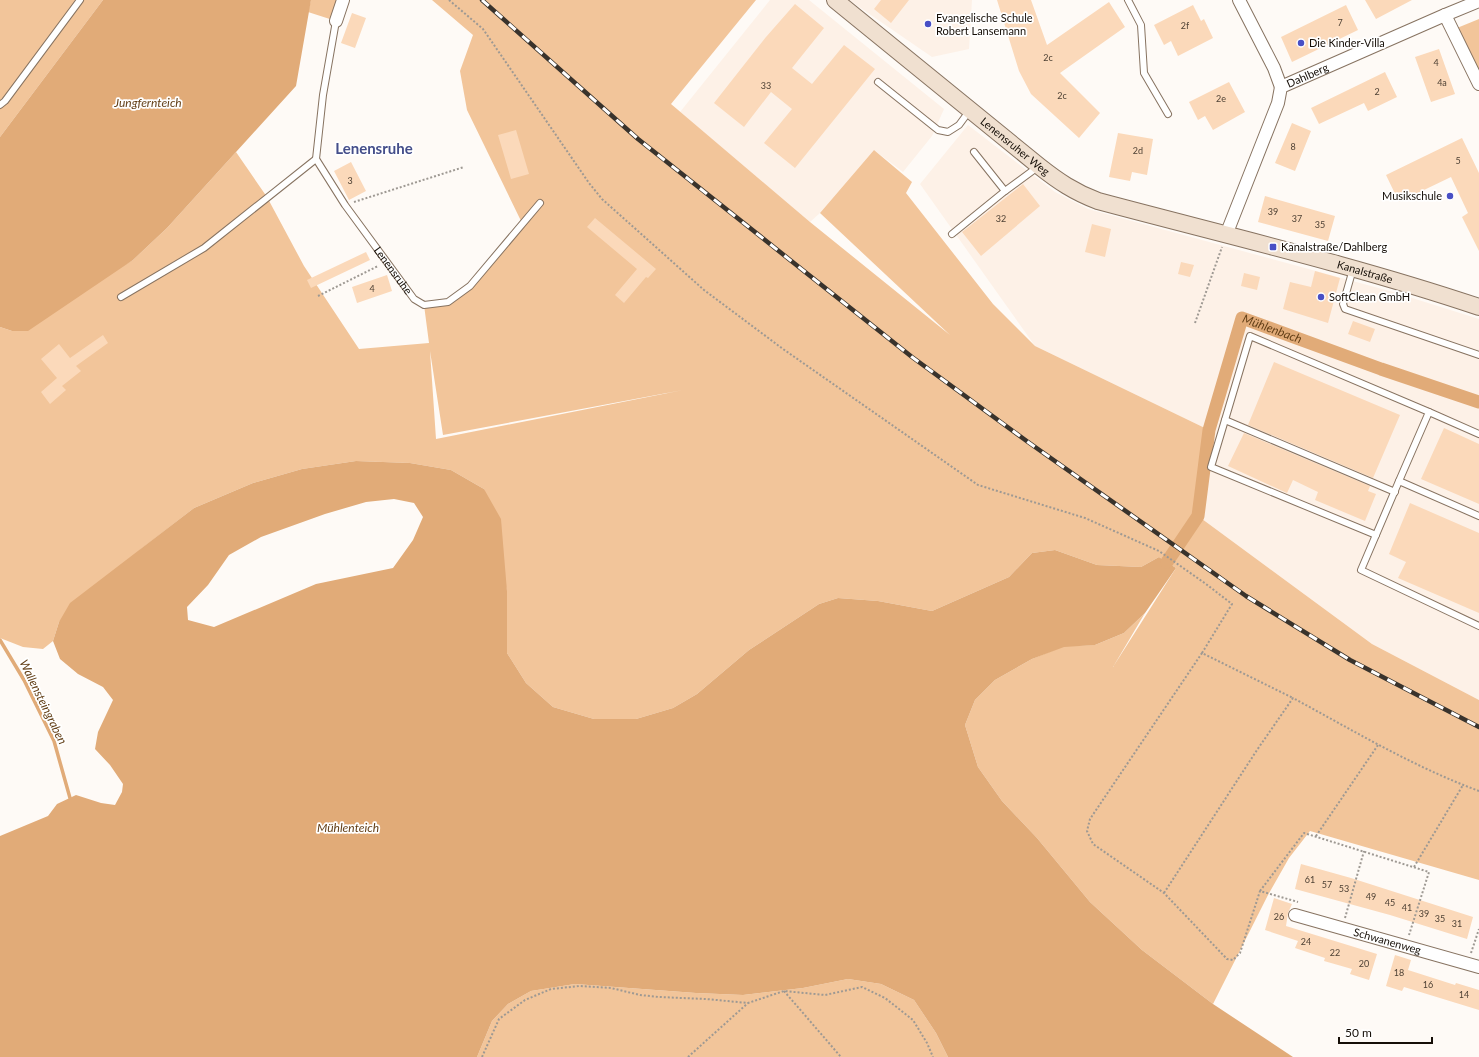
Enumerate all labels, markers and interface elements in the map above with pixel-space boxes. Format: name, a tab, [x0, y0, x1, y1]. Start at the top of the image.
place label: Evangelische Schule Robert Lansemann	[936, 11, 1033, 37]
house number: 7	[1337, 17, 1343, 28]
marker: Evangelische Schule Robert Lansemann	[923, 19, 933, 29]
house number: 2f	[1181, 20, 1190, 31]
place label: Die Kinder-Villa	[1309, 36, 1385, 49]
marker: Die Kinder-Villa	[1296, 38, 1306, 48]
house number: 2c	[1043, 52, 1053, 63]
house number: 4	[1433, 57, 1439, 68]
street label: Dahlberg	[1284, 60, 1330, 90]
house number: 4a	[1437, 77, 1447, 88]
house number: 33	[761, 80, 771, 91]
house number: 2	[1374, 86, 1380, 97]
house number: 2c	[1057, 90, 1067, 101]
house number: 2e	[1216, 93, 1226, 104]
water label: Jungfernteich	[113, 95, 182, 110]
street label: Lenensruher Weg	[978, 114, 1053, 178]
district label: Lenensruhe	[335, 139, 413, 157]
house number: 8	[1290, 141, 1296, 152]
house number: 2d	[1133, 145, 1143, 156]
house number: 5	[1455, 155, 1461, 166]
house number: 3	[347, 175, 353, 186]
place label: Musikschule	[1382, 189, 1442, 202]
marker: Musikschule	[1445, 191, 1455, 201]
house number: 39	[1268, 206, 1278, 217]
house number: 32	[996, 213, 1006, 224]
house number: 37	[1292, 213, 1302, 224]
house number: 35	[1315, 219, 1325, 230]
place label: Kanalstraße/Dahlberg	[1281, 240, 1387, 253]
marker: Kanalstraße/Dahlberg	[1268, 242, 1278, 252]
street label: Lenensruhe	[372, 244, 415, 297]
street label: Kanalstraße	[1336, 257, 1395, 286]
house number: 4	[369, 283, 375, 294]
place label: SoftClean GmbH	[1329, 290, 1410, 303]
marker: SoftClean GmbH	[1316, 292, 1326, 302]
water label: Mühlenbach	[1241, 311, 1304, 346]
water label: Wallensteingraben	[16, 657, 70, 747]
water label: Mühlenteich	[317, 820, 379, 835]
house number: 61	[1305, 874, 1315, 885]
house number: 57	[1322, 879, 1332, 890]
house number: 53	[1339, 883, 1349, 894]
house number: 49	[1366, 891, 1376, 902]
house number: 45	[1385, 897, 1395, 908]
house number: 41	[1402, 902, 1412, 913]
house number: 39	[1419, 908, 1429, 919]
house number: 26	[1274, 911, 1284, 922]
house number: 35	[1435, 913, 1445, 924]
house number: 31	[1452, 918, 1462, 929]
street label: Schwanenweg	[1352, 925, 1423, 956]
house number: 24	[1301, 936, 1311, 947]
house number: 22	[1330, 947, 1340, 958]
house number: 20	[1359, 958, 1369, 969]
house number: 18	[1394, 967, 1404, 978]
house number: 16	[1423, 979, 1433, 990]
house number: 14	[1459, 989, 1469, 1000]
scale bar	[1339, 1019, 1432, 1045]
text: 50 m	[1345, 1025, 1372, 1040]

